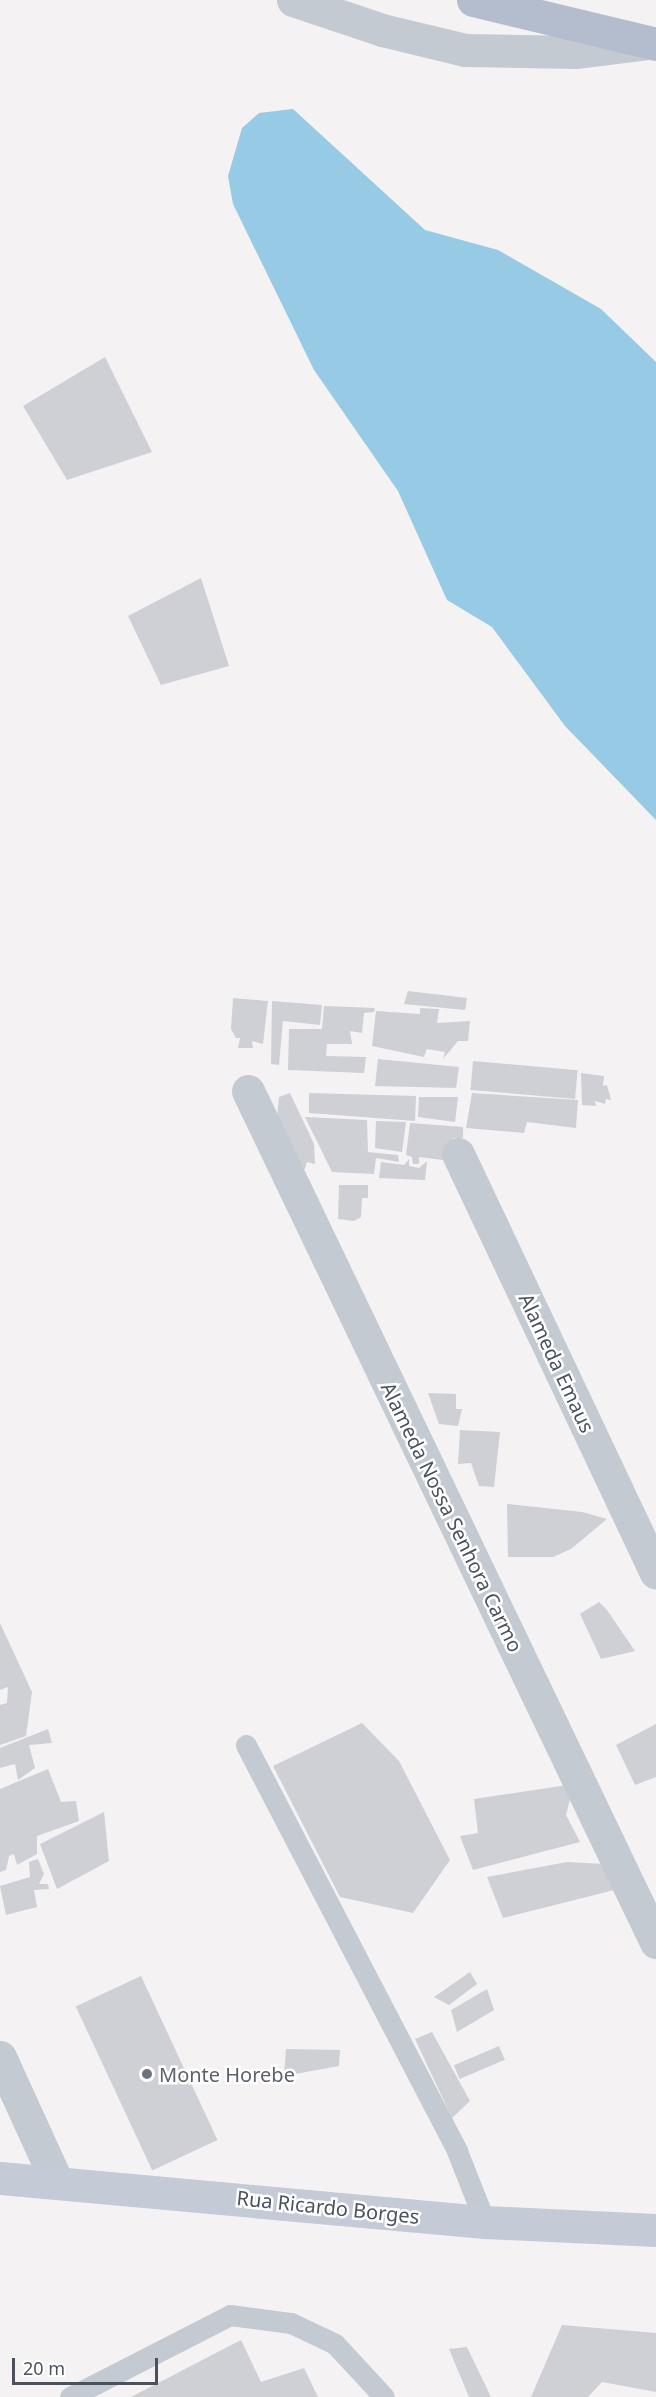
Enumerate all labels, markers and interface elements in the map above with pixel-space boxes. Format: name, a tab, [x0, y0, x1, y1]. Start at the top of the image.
street label: Alameda Emaus	[514, 1290, 600, 1436]
street label: Alameda Nossa Senhora Carmo	[376, 1378, 528, 1656]
place label: Monte Horebe	[159, 2062, 295, 2086]
marker: Monte Horebe	[140, 2067, 154, 2081]
street label: Rua Ricardo Borges	[236, 2185, 420, 2229]
scale bar	[15, 2346, 160, 2384]
text: 20 m	[23, 2356, 65, 2380]

